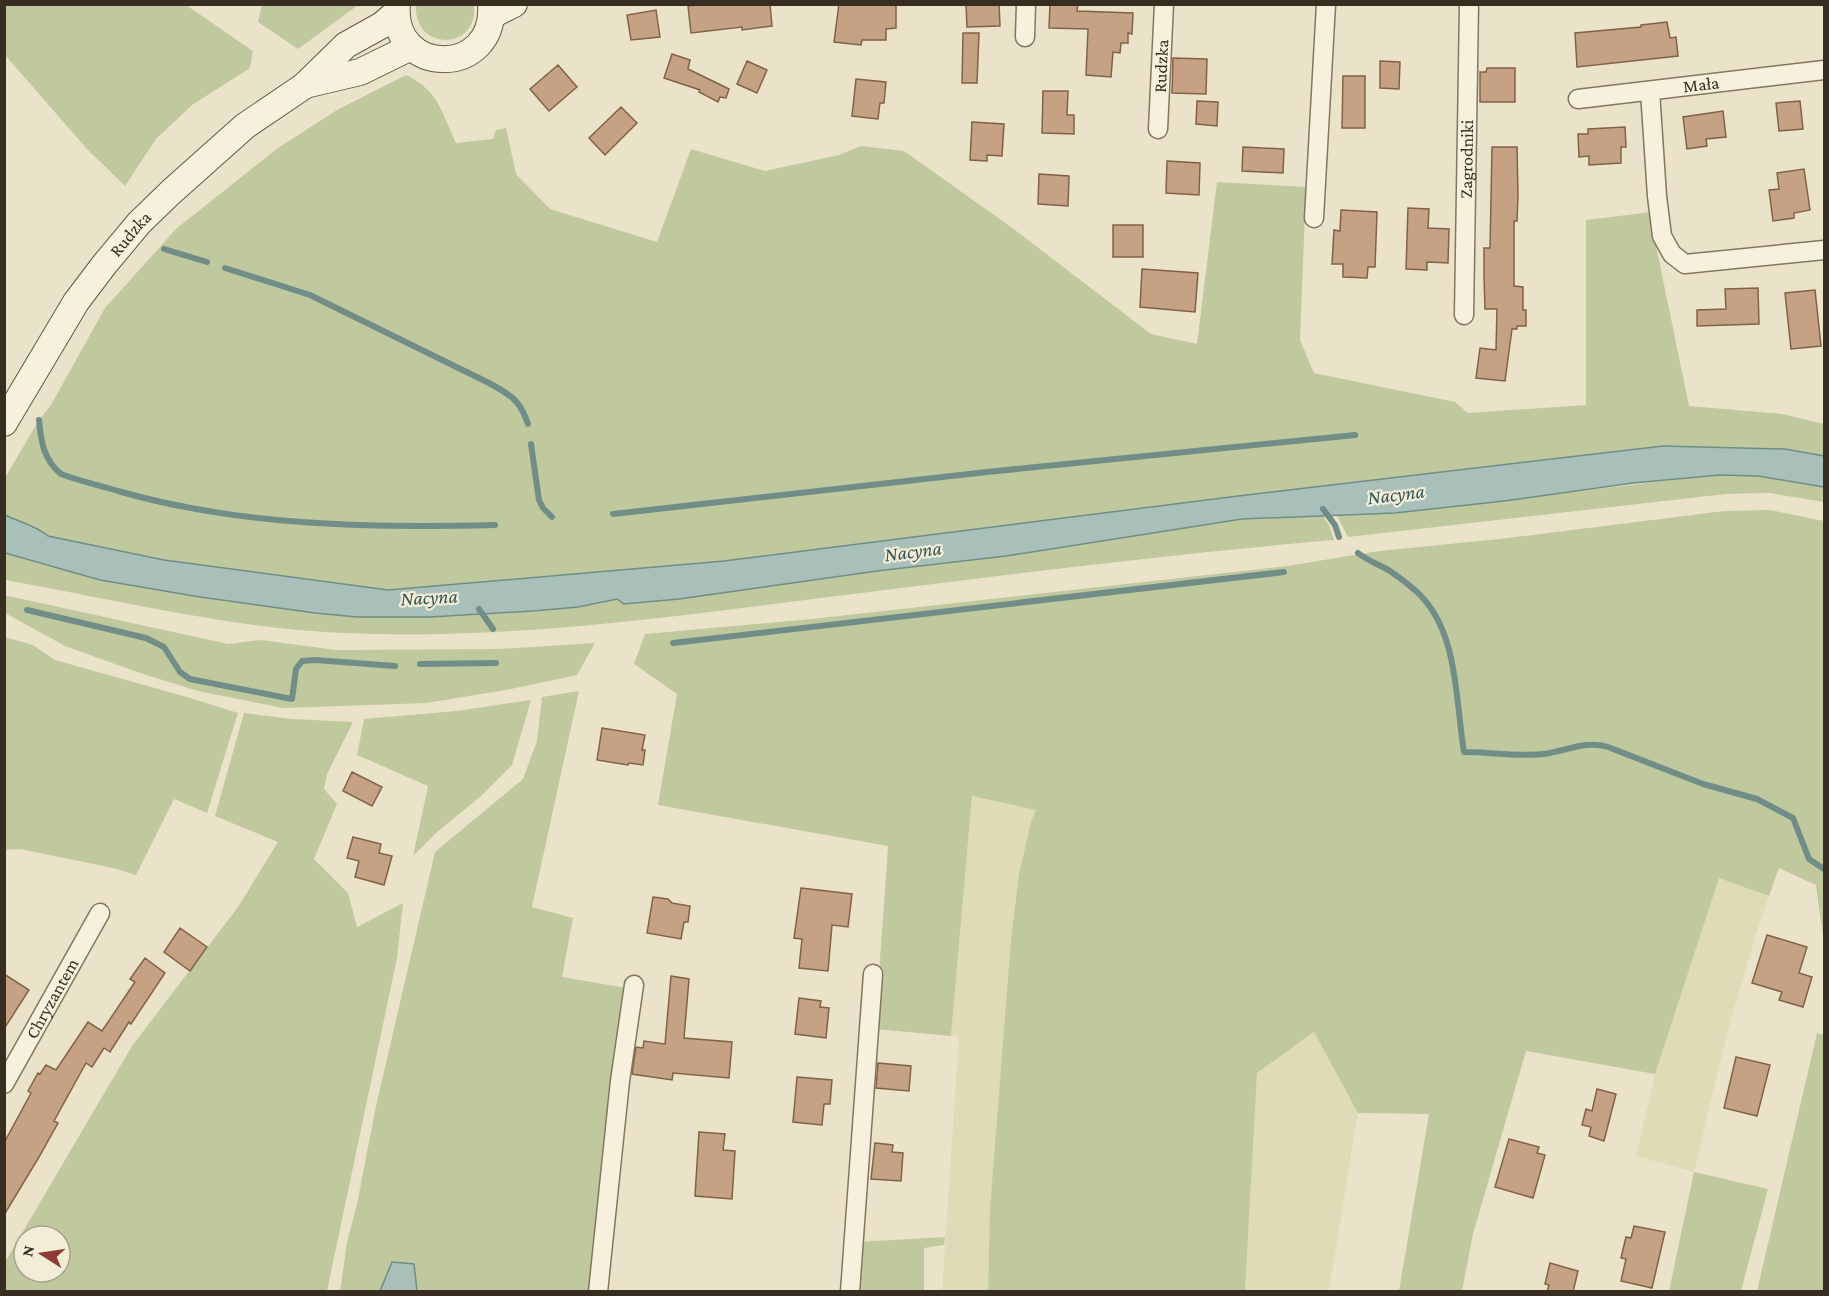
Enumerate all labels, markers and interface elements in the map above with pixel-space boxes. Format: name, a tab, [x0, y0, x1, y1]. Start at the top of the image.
street label: Rudzka	[1150, 39, 1172, 93]
street label: Mała	[1682, 72, 1720, 97]
street label: Zagrodniki	[1456, 119, 1477, 198]
street label: Rudzka	[105, 207, 155, 261]
water label: Nacyna	[1366, 480, 1426, 509]
water label: Nacyna	[883, 537, 943, 566]
water label: Nacyna	[400, 585, 458, 610]
street label: Chryzantem	[21, 954, 83, 1042]
north arrow	[12, 1224, 72, 1284]
text: N	[18, 1244, 37, 1258]

